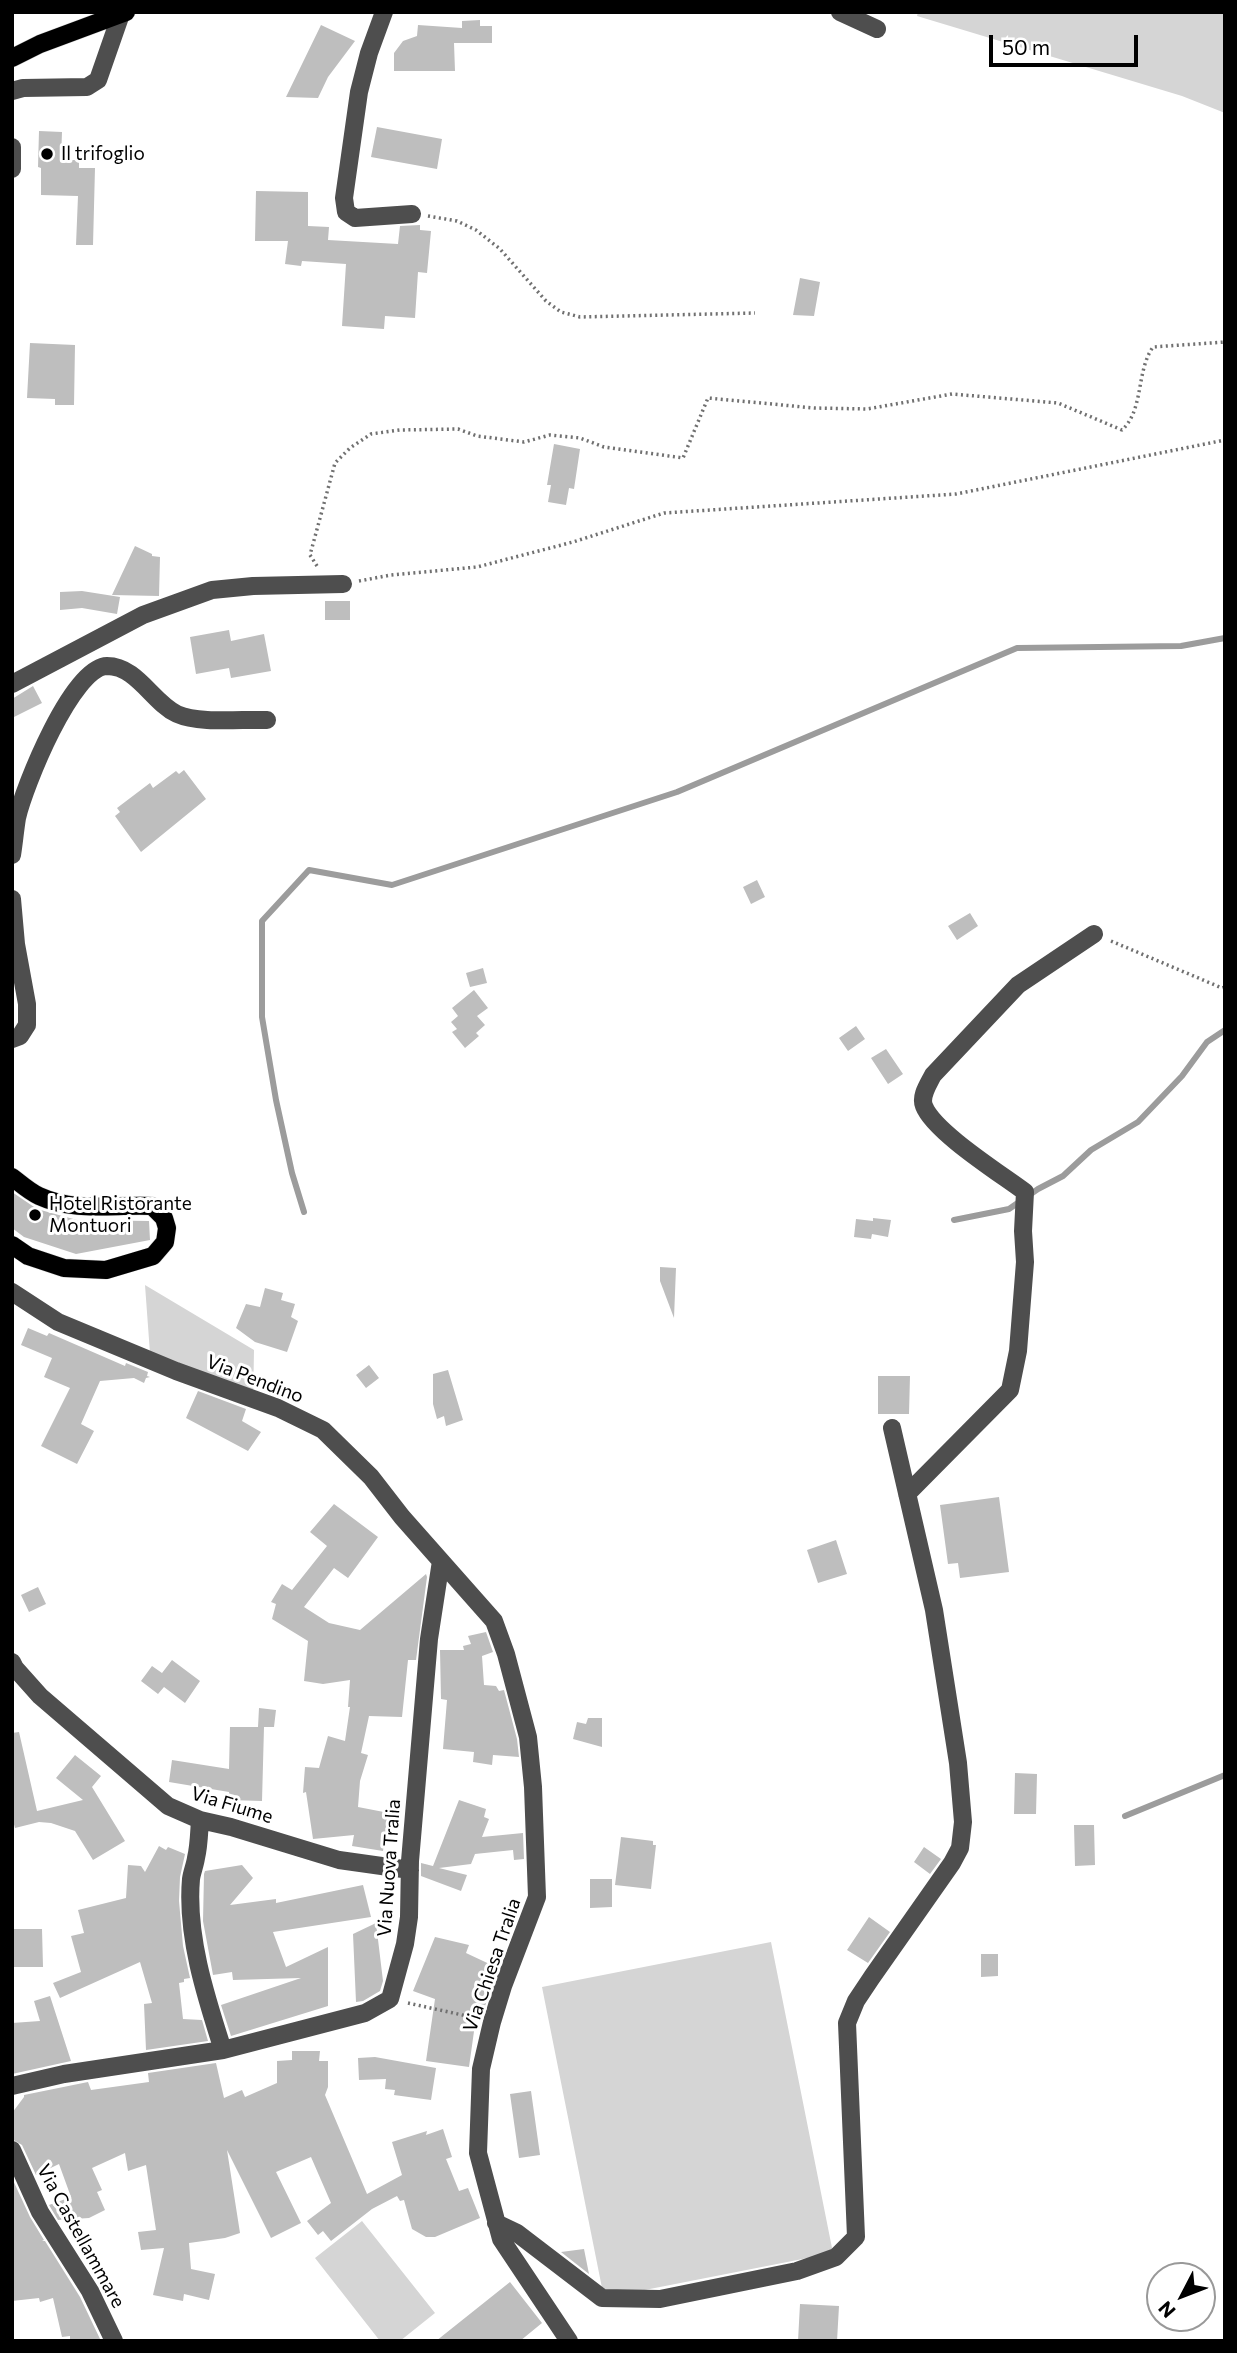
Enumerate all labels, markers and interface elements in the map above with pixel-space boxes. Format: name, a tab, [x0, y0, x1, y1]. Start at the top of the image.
scale bar	[992, 21, 1141, 65]
text: 50 m	[1002, 34, 1050, 59]
place label: Il trifoglio	[61, 143, 145, 165]
marker: Il trifoglio	[39, 146, 55, 162]
place label: Hotel Ristorante Montuori	[49, 1193, 192, 1237]
marker: Hotel Ristorante Montuori	[27, 1207, 43, 1223]
street label: Via Pendino	[203, 1350, 307, 1408]
street label: Via Fiume	[188, 1782, 276, 1828]
street label: Via Nuova Tralia	[373, 1798, 405, 1938]
street label: Via Chiesa Tralia	[458, 1895, 526, 2035]
street label: Via Castellammare	[32, 2160, 130, 2312]
north arrow	[1146, 2262, 1216, 2332]
text: N	[1153, 2297, 1180, 2323]

